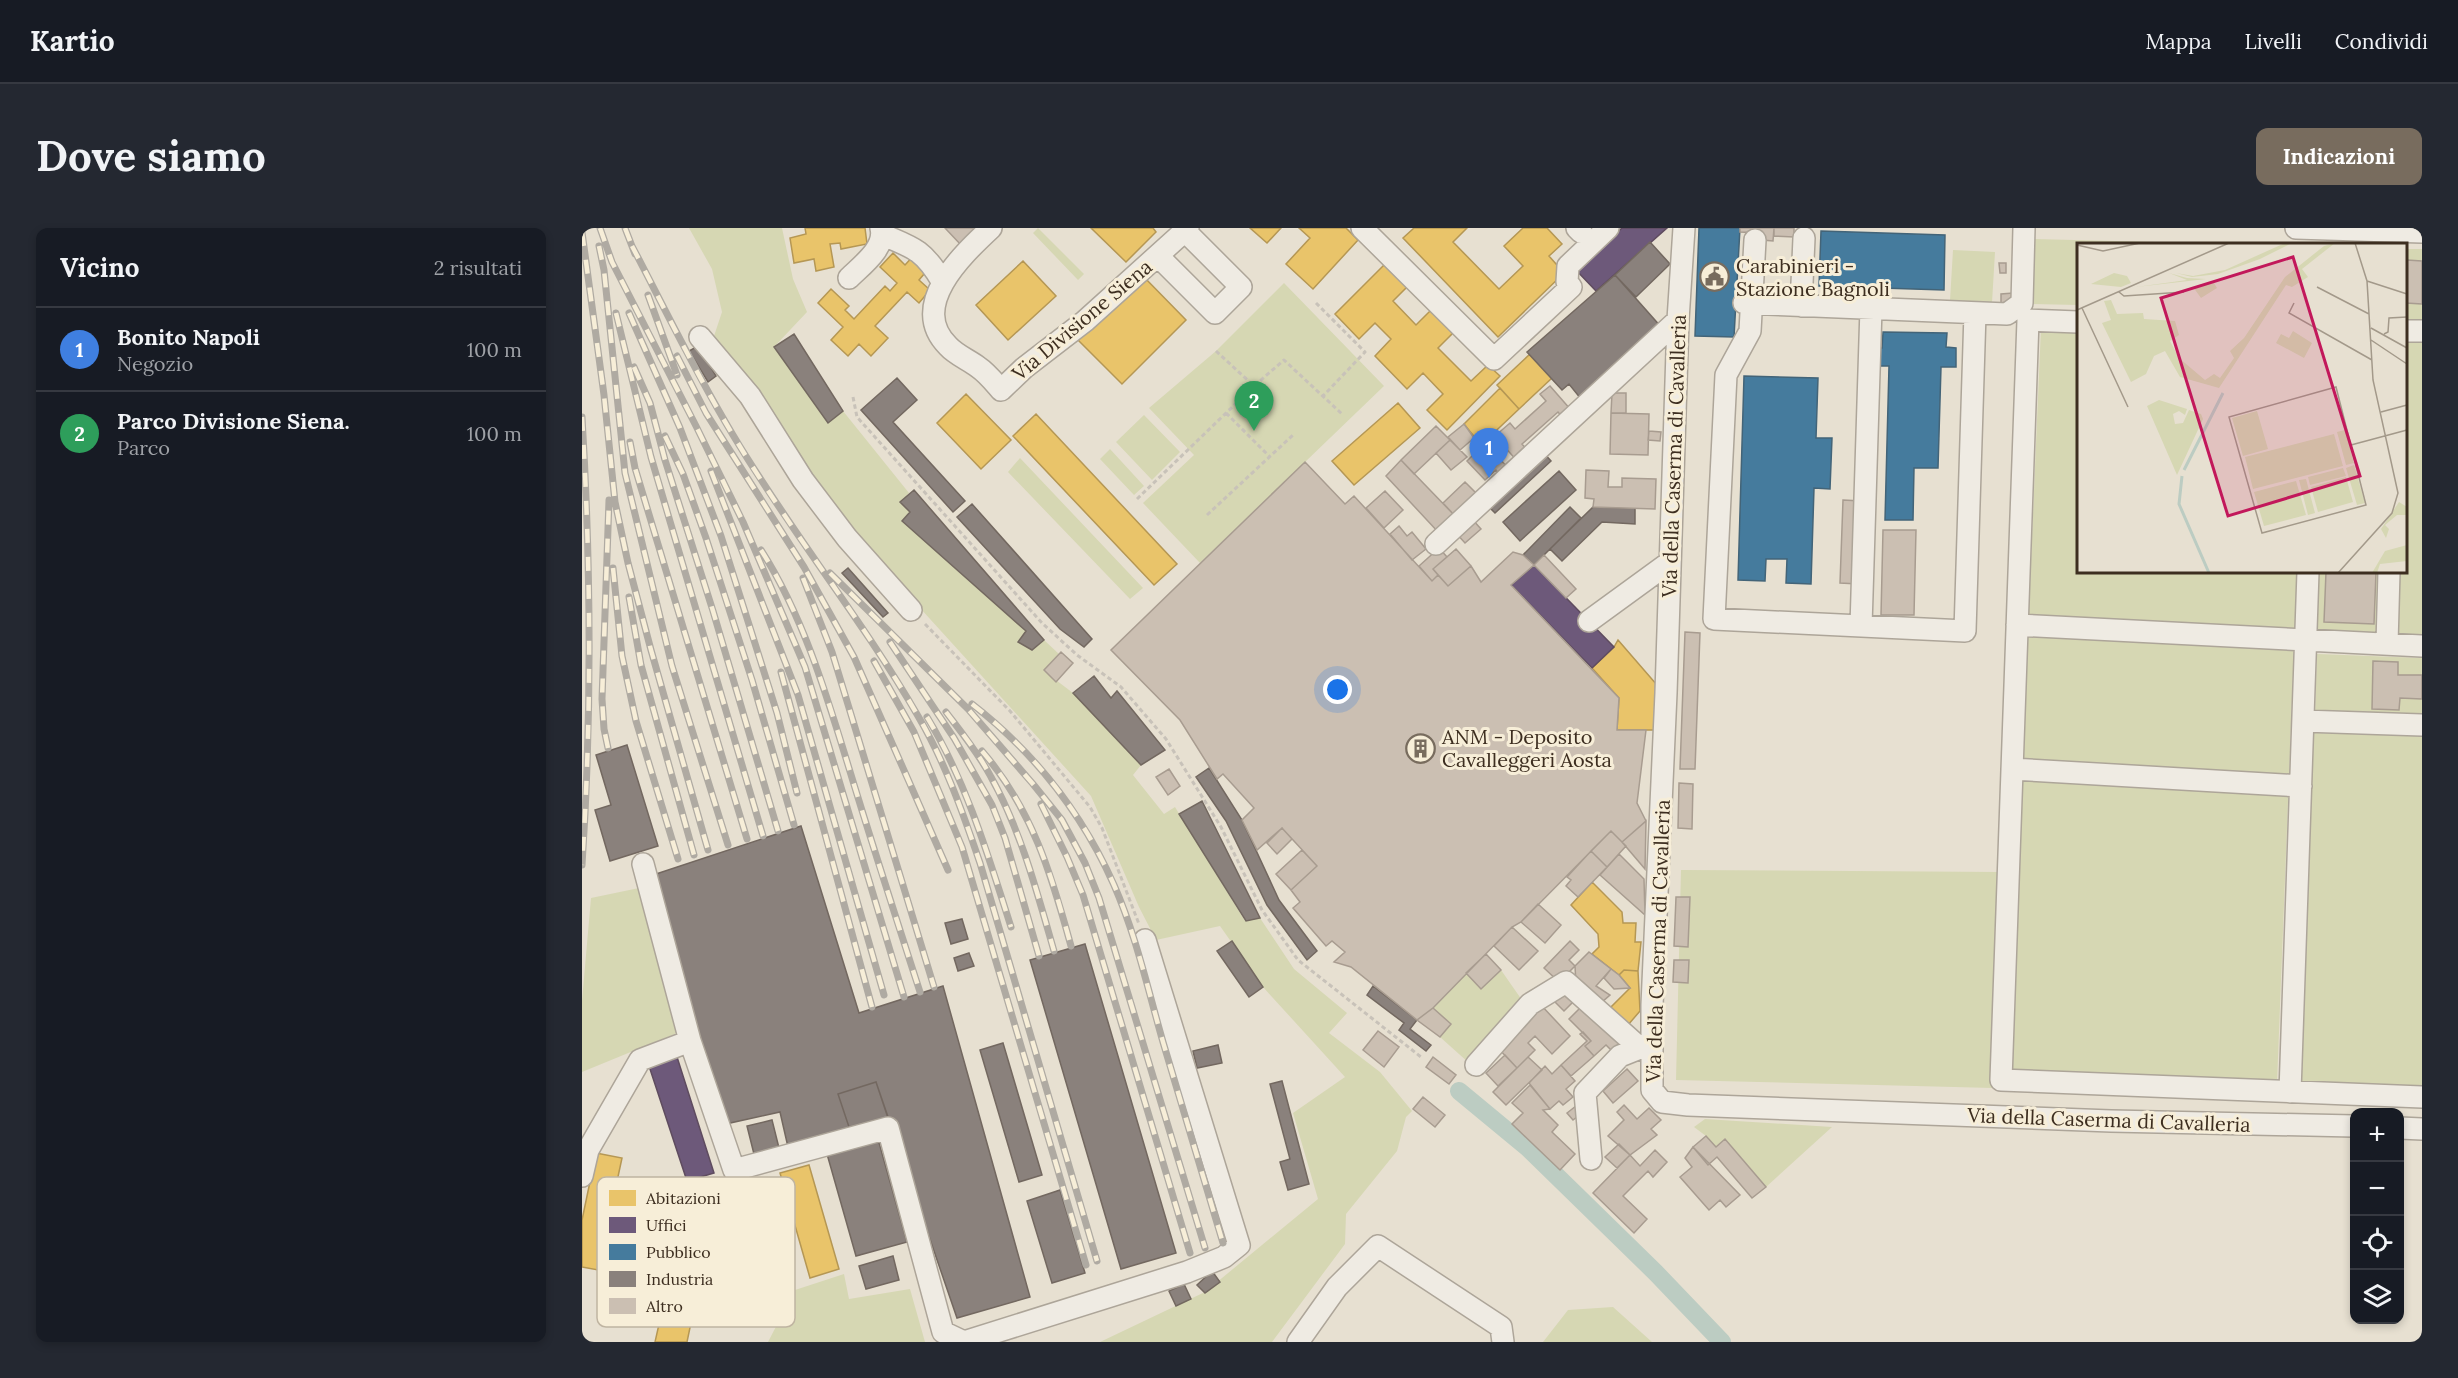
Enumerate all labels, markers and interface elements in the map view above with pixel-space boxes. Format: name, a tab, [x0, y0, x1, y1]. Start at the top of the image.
text: Kartio	[30, 23, 114, 59]
text: Mappa	[2146, 28, 2212, 55]
text: Livelli	[2245, 28, 2302, 55]
text: Condividi	[2335, 28, 2428, 55]
button: Indicazioni	[2256, 128, 2422, 185]
text: Dove siamo	[36, 129, 266, 183]
inset map	[2077, 243, 2407, 573]
text: Vicino	[60, 251, 140, 284]
place label: Carabinieri - Stazione Bagnoli	[1736, 253, 1890, 301]
street label: Via Divisione Siena	[1006, 254, 1157, 386]
text: 2 risultati	[434, 255, 522, 280]
public building icon: Carabinieri - Stazione Bagnoli	[1699, 261, 1731, 293]
street label: Via della Caserma di Cavalleria	[1656, 314, 1691, 599]
text: Bonito Napoli	[117, 323, 260, 351]
text: 1	[75, 337, 84, 362]
text: 100 m	[467, 337, 522, 362]
text: Negozio	[117, 351, 193, 376]
pin: 2	[1234, 382, 1274, 431]
text: Parco Divisione Siena.	[117, 407, 350, 435]
text: 2	[74, 421, 85, 446]
text: 100 m	[467, 421, 522, 446]
pin: 1	[1470, 428, 1508, 478]
text: Parco	[117, 435, 170, 460]
your location	[1323, 675, 1352, 704]
place label: ANM - Deposito Cavalleggeri Aosta	[1441, 724, 1612, 772]
building icon: ANM - Deposito Cavalleggeri Aosta	[1405, 733, 1437, 765]
street label: Via della Caserma di Cavalleria	[1640, 799, 1675, 1084]
street label: Via della Caserma di Cavalleria	[1966, 1102, 2251, 1137]
map controls	[2350, 1108, 2404, 1324]
button: +	[2350, 1108, 2404, 1162]
button: −	[2350, 1162, 2404, 1216]
legend	[597, 1177, 795, 1327]
text: Abitazioni	[645, 1188, 721, 1208]
text: Uffici	[646, 1215, 686, 1235]
button: locate	[2350, 1216, 2404, 1270]
text: Pubblico	[646, 1242, 711, 1262]
text: Industria	[646, 1269, 713, 1289]
button: layers	[2350, 1270, 2404, 1324]
text: Altro	[645, 1296, 683, 1316]

